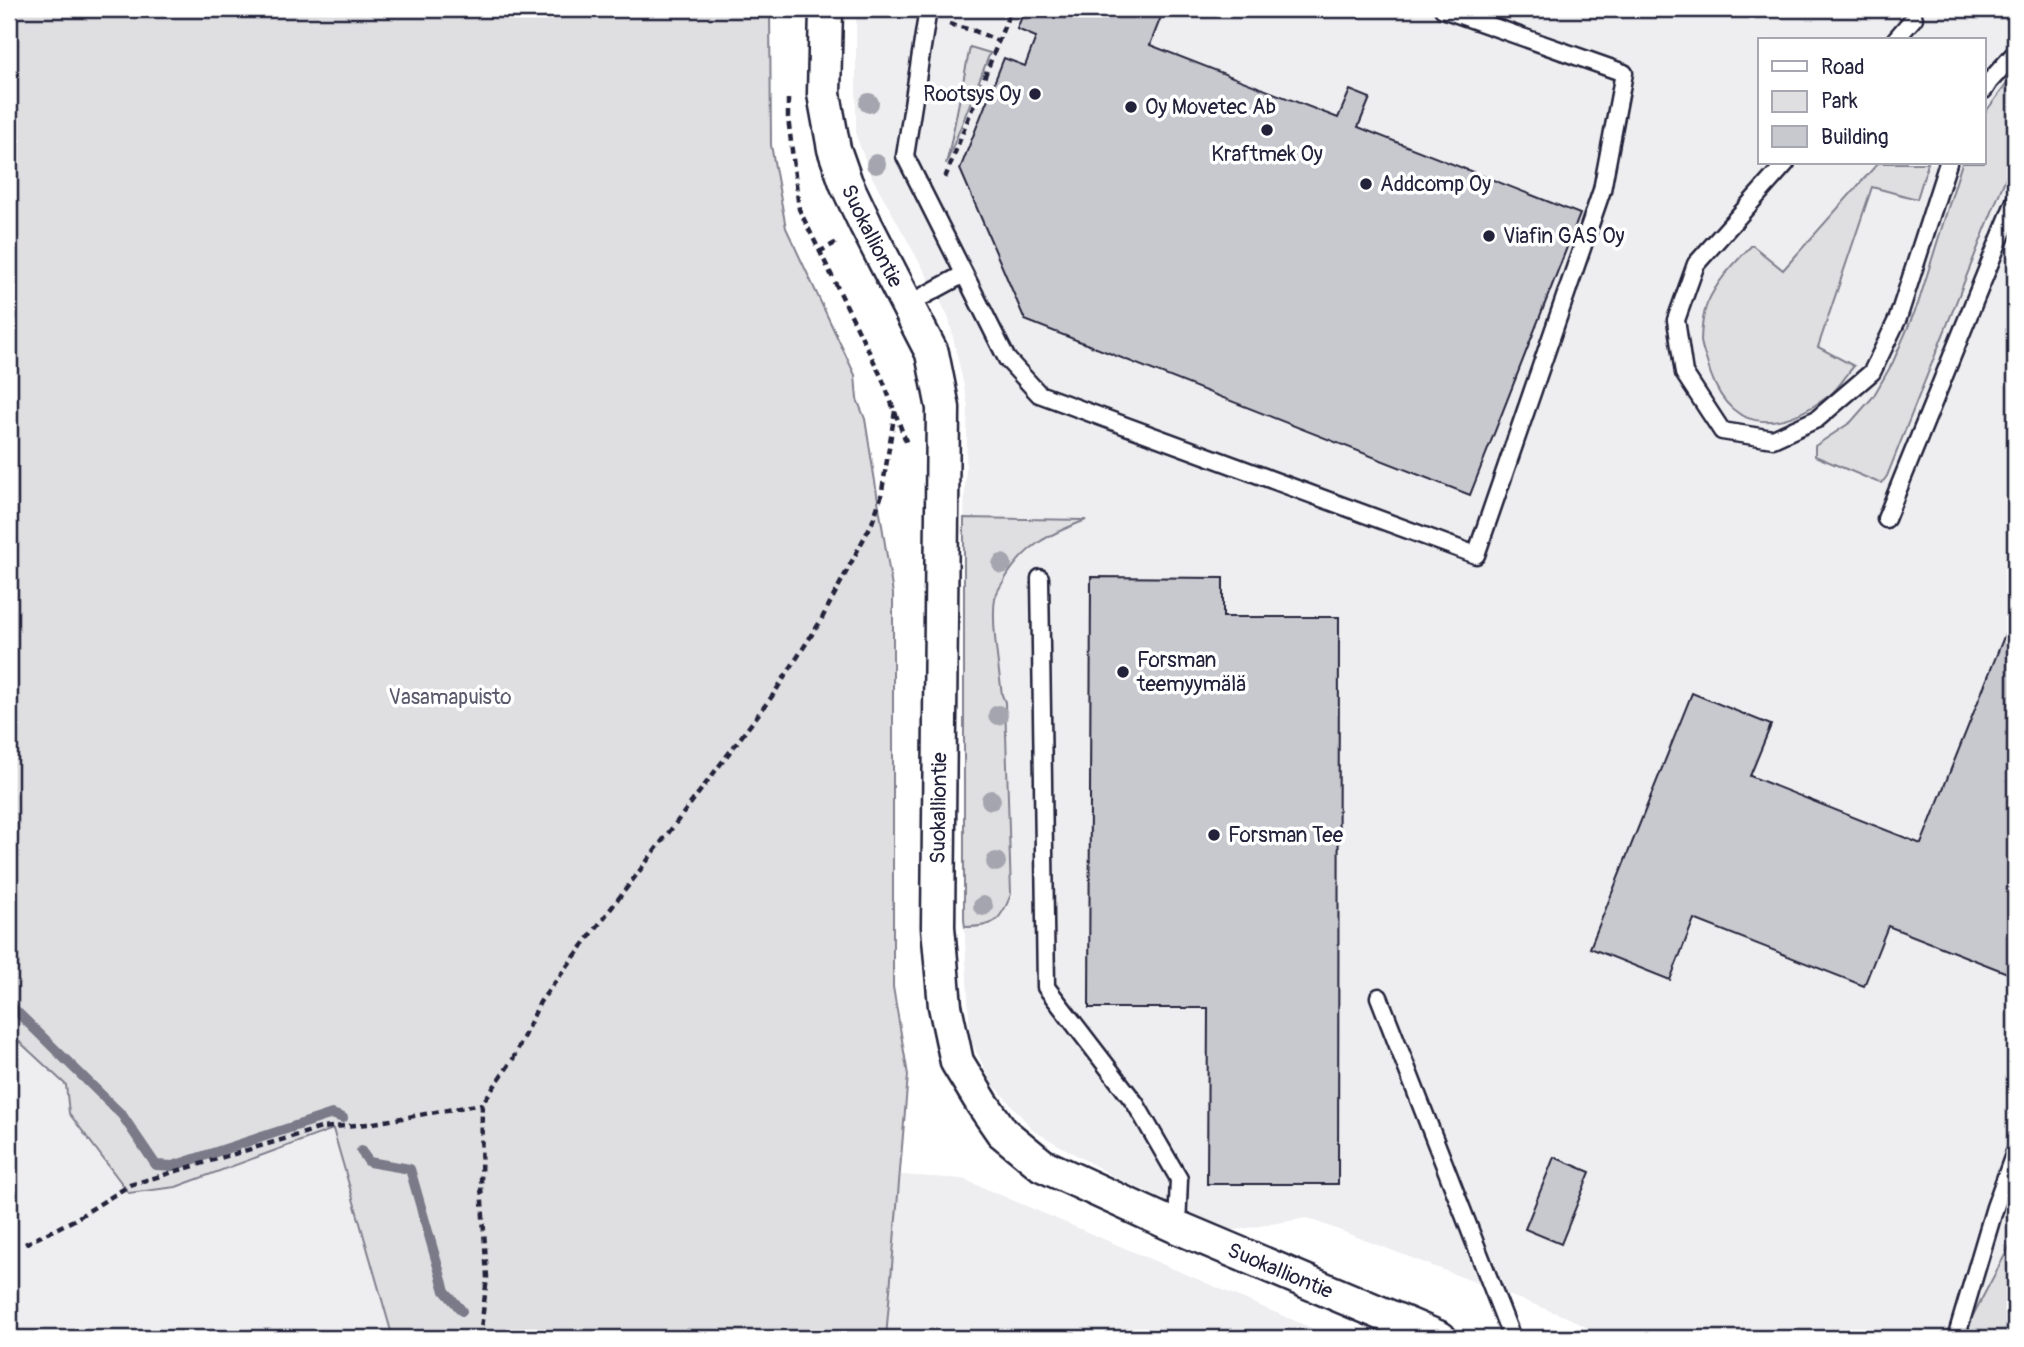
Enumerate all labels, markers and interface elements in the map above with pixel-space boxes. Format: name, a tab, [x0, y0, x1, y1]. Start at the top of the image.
legend	[1758, 38, 1986, 164]
text: Road	[1821, 54, 1865, 81]
place label: Rootsys Oy	[923, 81, 1021, 108]
marker: Rootsys Oy	[1027, 86, 1043, 102]
text: Park	[1821, 88, 1858, 115]
place label: Oy Movetec Ab	[1145, 94, 1276, 121]
marker: Oy Movetec Ab	[1123, 99, 1139, 115]
marker: Kraftmek Oy	[1259, 122, 1275, 138]
text: Building	[1821, 124, 1888, 151]
place label: Kraftmek Oy	[1211, 141, 1323, 168]
place label: Addcomp Oy	[1380, 171, 1491, 198]
marker: Addcomp Oy	[1358, 176, 1374, 192]
street label: Suokalliontie	[835, 180, 910, 293]
place label: Viafin GAS Oy	[1503, 223, 1624, 250]
marker: Viafin GAS Oy	[1481, 228, 1497, 244]
place label: Forsman teemyymälä	[1136, 647, 1246, 698]
marker: Forsman teemyymälä	[1115, 664, 1131, 680]
park label: Vasamapuisto	[388, 684, 512, 711]
street label: Suokalliontie	[925, 751, 953, 864]
place label: Forsman Tee	[1228, 822, 1344, 849]
marker: Forsman Tee	[1206, 827, 1222, 843]
street label: Suokalliontie	[1224, 1236, 1338, 1305]

